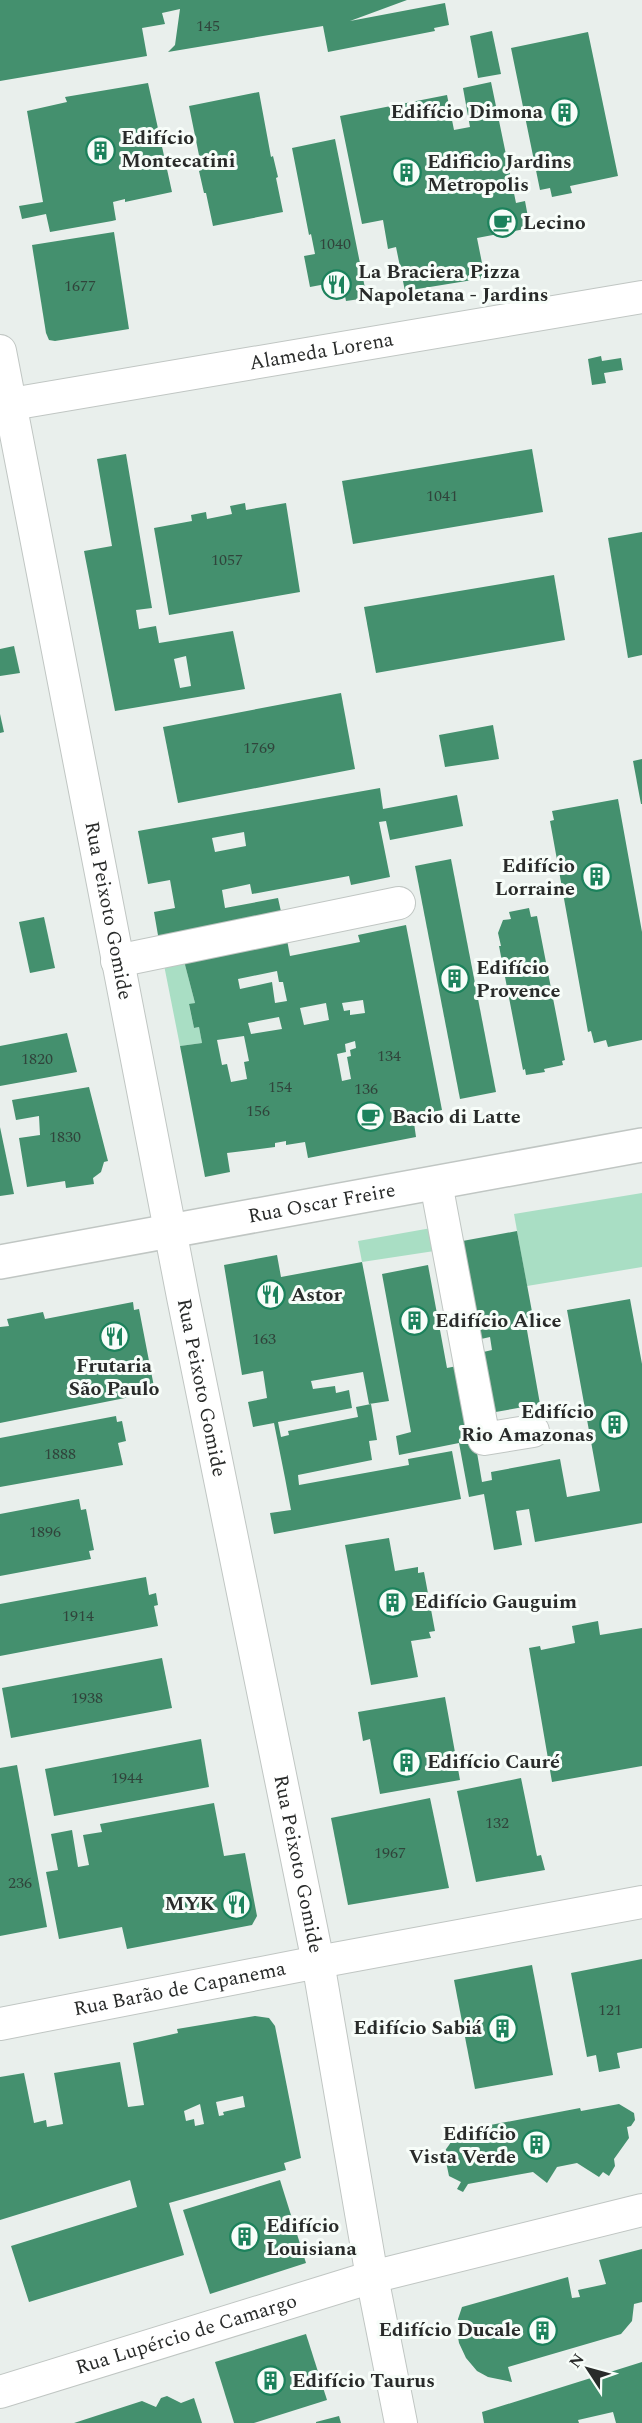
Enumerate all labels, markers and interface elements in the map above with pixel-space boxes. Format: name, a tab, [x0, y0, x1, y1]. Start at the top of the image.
house number: 145	[196, 14, 220, 38]
building icon: Edifício Dimona	[548, 96, 580, 128]
place label: Edifício Dimona	[390, 97, 544, 127]
place label: Edifício Montecatini	[121, 123, 235, 176]
building icon: Edifício Montecatini	[84, 134, 116, 166]
place label: Edificio Jardins Metropolis	[427, 147, 572, 200]
building icon: Edificio Jardins Metropolis	[390, 157, 422, 189]
cafe icon: Lecino	[486, 207, 518, 239]
place label: Lecino	[523, 208, 586, 238]
house number: 1040	[319, 232, 351, 256]
place label: La Braciera Pizza Napoletana - Jardins	[358, 257, 549, 310]
restaurant icon: La Braciera Pizza Napoletana - Jardins	[321, 268, 353, 300]
house number: 1677	[64, 274, 96, 298]
street label: Alameda Lorena	[247, 324, 396, 378]
house number: 1041	[426, 484, 458, 508]
house number: 1057	[211, 548, 243, 572]
house number: 1769	[243, 736, 275, 760]
street label: Rua Peixoto Gomide	[76, 819, 140, 1003]
place label: Edifício Lorraine	[495, 851, 575, 904]
building icon: Edifício Lorraine	[580, 861, 612, 893]
place label: Edifício Provence	[476, 953, 560, 1006]
building icon: Edifício Provence	[439, 963, 471, 995]
house number: 134	[377, 1044, 401, 1068]
house number: 1820	[21, 1047, 53, 1071]
house number: 154	[268, 1075, 292, 1099]
house number: 136	[354, 1077, 378, 1101]
house number: 156	[246, 1099, 270, 1123]
cafe icon: Bacio di Latte	[355, 1101, 387, 1133]
place label: Bacio di Latte	[392, 1102, 521, 1132]
house number: 1830	[49, 1125, 81, 1149]
street label: Rua Oscar Freire	[245, 1175, 398, 1232]
restaurant icon: Astor	[254, 1279, 286, 1311]
place label: Astor	[291, 1280, 342, 1310]
street label: Rua Peixoto Gomide	[169, 1296, 234, 1480]
building icon: Edifício Alice	[398, 1305, 430, 1337]
place label: Edifício Alice	[435, 1306, 561, 1336]
restaurant icon: Frutaria São Paulo	[98, 1320, 130, 1352]
house number: 163	[252, 1327, 276, 1351]
place label: Frutaria São Paulo	[69, 1351, 159, 1404]
place label: Edifício Rio Amazonas	[461, 1397, 594, 1450]
building icon: Edifício Rio Amazonas	[599, 1408, 631, 1440]
house number: 1888	[44, 1442, 76, 1466]
house number: 1896	[29, 1520, 61, 1544]
building icon: Edifício Gauguim	[377, 1586, 409, 1618]
place label: Edifício Gauguim	[414, 1587, 577, 1617]
house number: 1914	[62, 1604, 94, 1628]
house number: 1938	[71, 1686, 103, 1710]
building icon: Edifício Cauré	[390, 1746, 422, 1778]
place label: Edifício Cauré	[427, 1747, 560, 1777]
house number: 1944	[111, 1766, 143, 1790]
street label: Rua Peixoto Gomide	[265, 1772, 331, 1956]
house number: 132	[485, 1811, 509, 1835]
house number: 1967	[374, 1841, 406, 1865]
house number: 236	[8, 1871, 32, 1895]
restaurant icon: MYK	[220, 1888, 252, 1920]
place label: MYK	[165, 1889, 216, 1919]
street label: Rua Barão de Capanema	[71, 1954, 289, 2024]
house number: 121	[598, 1998, 622, 2022]
building icon: Edifício Sabiá	[487, 2012, 519, 2044]
place label: Edifício Sabiá	[353, 2013, 483, 2043]
place label: Edifício Vista Verde	[409, 2119, 516, 2172]
building icon: Edifício Vista Verde	[521, 2129, 553, 2161]
place label: Edifício Louisiana	[266, 2211, 357, 2264]
building icon: Edifício Louisiana	[229, 2221, 261, 2253]
street label: Rua Lupércio de Camargo	[72, 2286, 301, 2383]
building icon: Edifício Ducale	[526, 2314, 558, 2346]
place label: Edifício Ducale	[378, 2315, 521, 2345]
north arrow	[558, 2339, 618, 2399]
text: N	[563, 2348, 590, 2373]
building icon: Edifício Taurus	[255, 2365, 287, 2397]
place label: Edifício Taurus	[292, 2366, 435, 2396]

